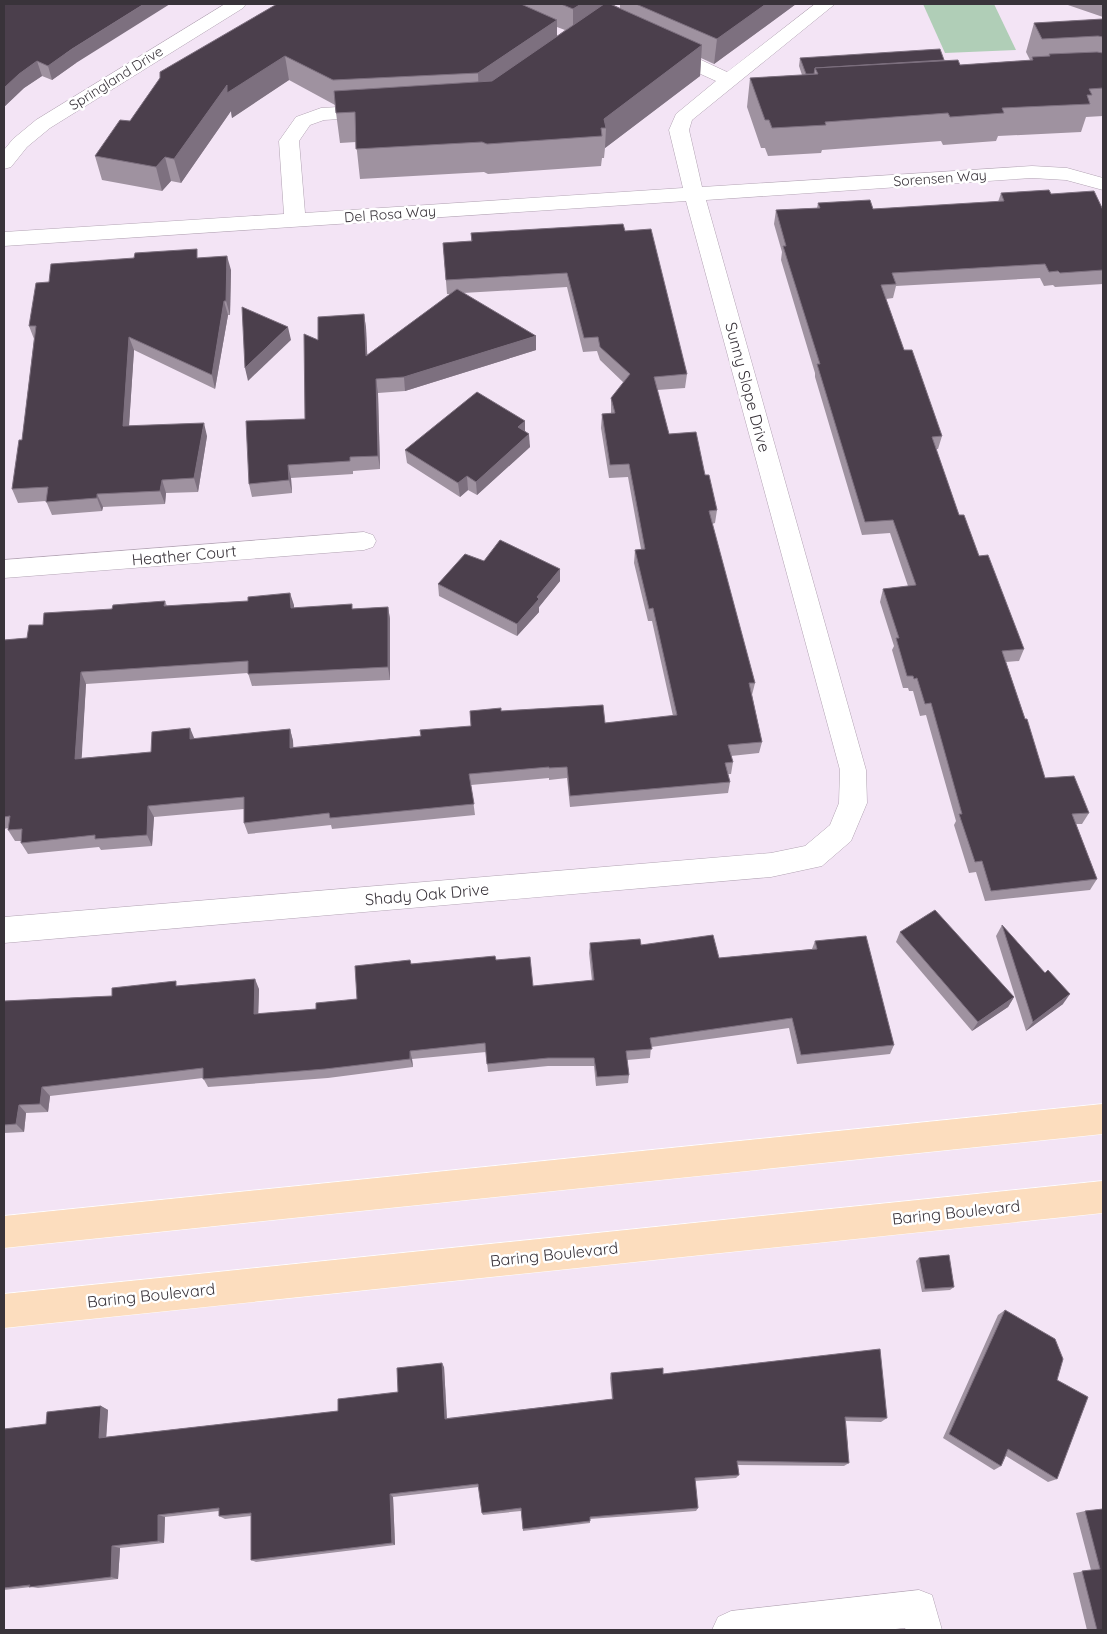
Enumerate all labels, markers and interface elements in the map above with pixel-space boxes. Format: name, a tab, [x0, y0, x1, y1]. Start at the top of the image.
street label: Springland Drive	[66, 42, 166, 114]
street label: Sorensen Way	[893, 166, 987, 190]
street label: Del Rosa Way	[344, 202, 436, 226]
street label: Sunny Slope Drive	[721, 320, 775, 454]
street label: Heather Court	[131, 540, 237, 570]
street label: Shady Oak Drive	[364, 879, 490, 909]
street label: Baring Boulevard	[891, 1195, 1021, 1229]
street label: Baring Boulevard	[489, 1237, 619, 1271]
street label: Baring Boulevard	[86, 1278, 216, 1312]

